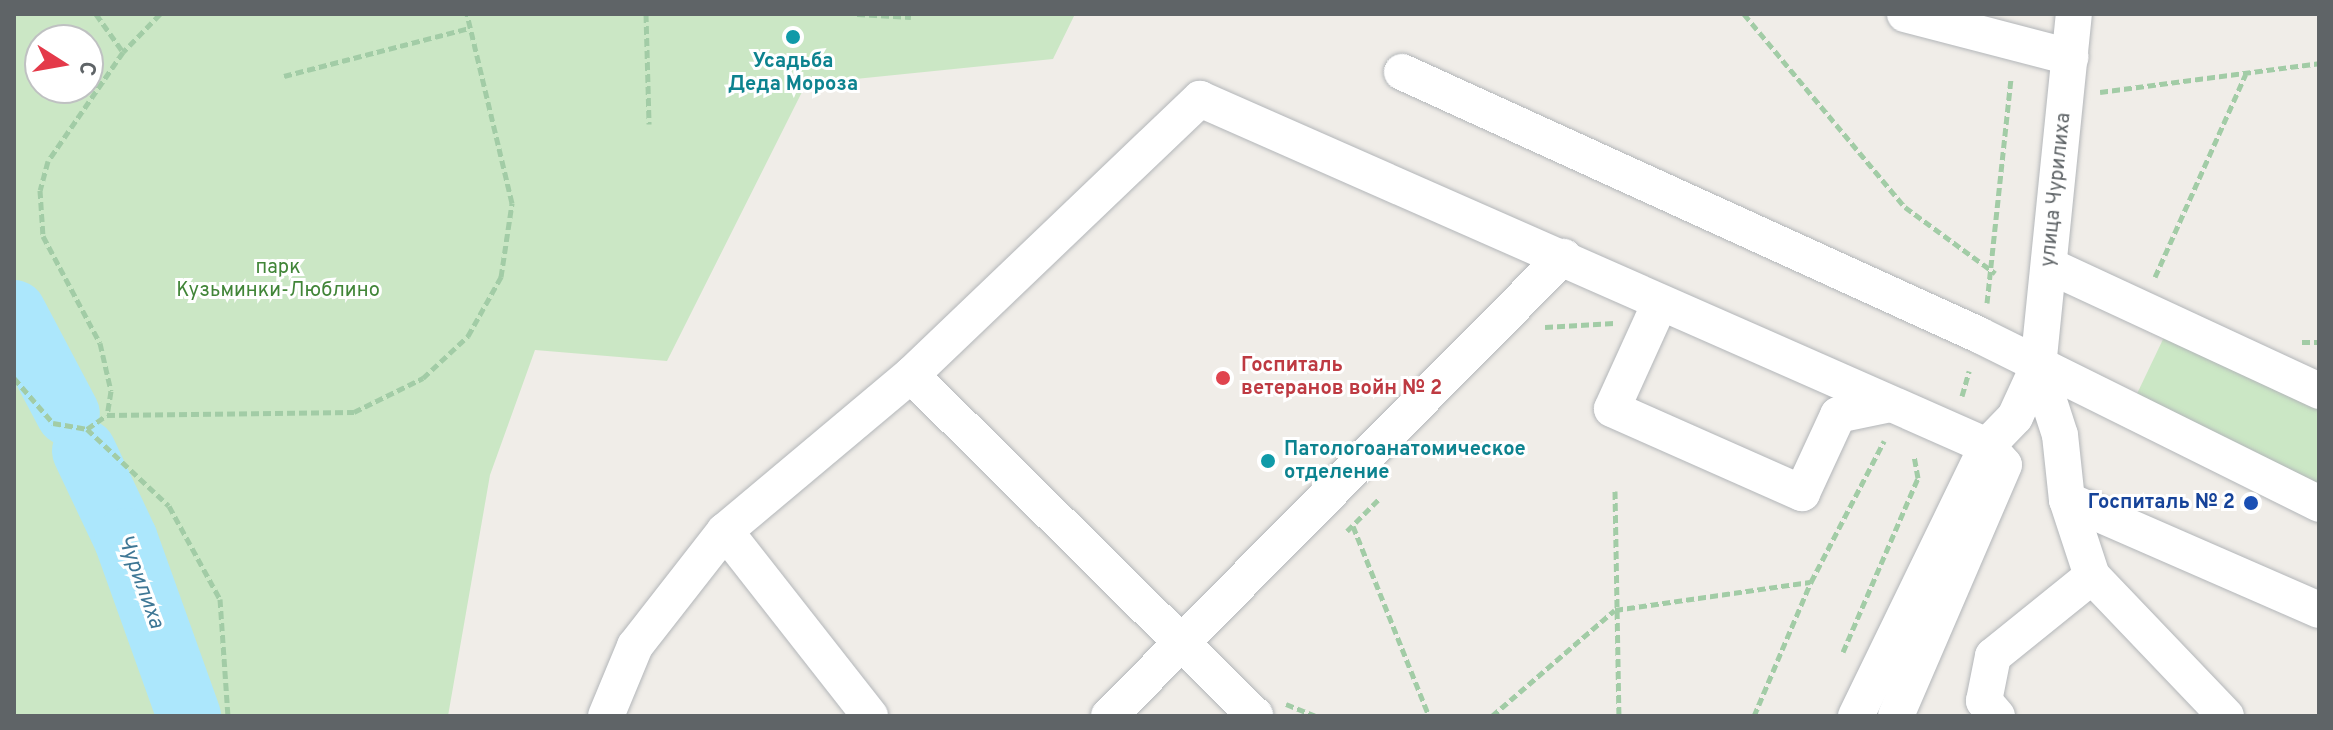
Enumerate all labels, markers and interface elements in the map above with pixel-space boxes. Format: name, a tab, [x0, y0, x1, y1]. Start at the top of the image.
north arrow	[24, 24, 104, 104]
marker: Усадьба Деда Мороза	[784, 28, 802, 46]
place label: Усадьба Деда Мороза	[728, 50, 858, 97]
text: С	[71, 59, 101, 78]
street label: улица Чурилиха	[2037, 112, 2077, 268]
park label: парк Кузьминки-Люблино	[176, 256, 380, 303]
place label: Госпиталь ветеранов войн № 2	[1241, 354, 1442, 401]
marker: Госпиталь ветеранов войн № 2	[1212, 367, 1234, 389]
place label: Патологоанатомическое отделение	[1284, 438, 1526, 485]
marker: Патологоанатомическое отделение	[1259, 452, 1277, 470]
place label: Госпиталь № 2	[2088, 491, 2235, 515]
marker: Госпиталь № 2	[2242, 494, 2260, 512]
water label: Чурилиха	[111, 532, 169, 632]

